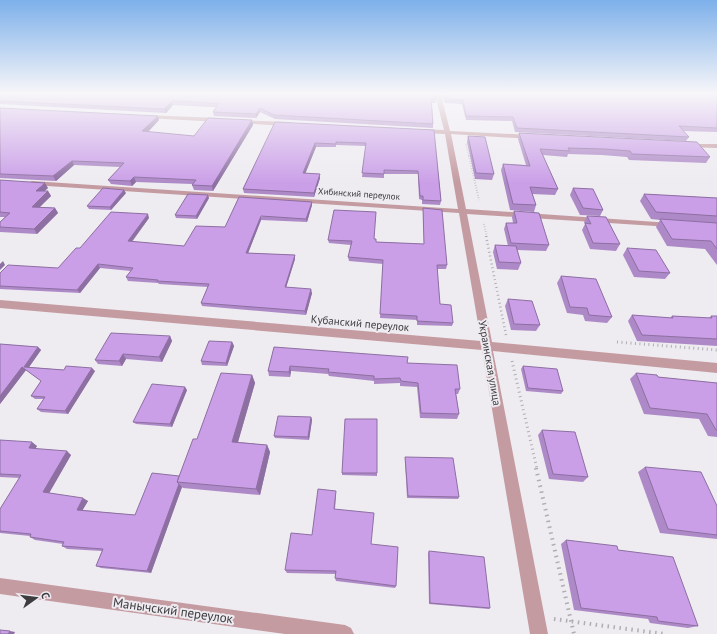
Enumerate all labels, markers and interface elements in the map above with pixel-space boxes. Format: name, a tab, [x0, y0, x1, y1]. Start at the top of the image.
street label: Хибинский переулок	[318, 185, 401, 202]
street label: Кубанский переулок	[310, 312, 411, 334]
street label: Украинская улица	[476, 319, 504, 407]
north arrow	[16, 578, 56, 618]
text: С	[38, 591, 53, 600]
street label: Манычский переулок	[112, 594, 235, 627]

